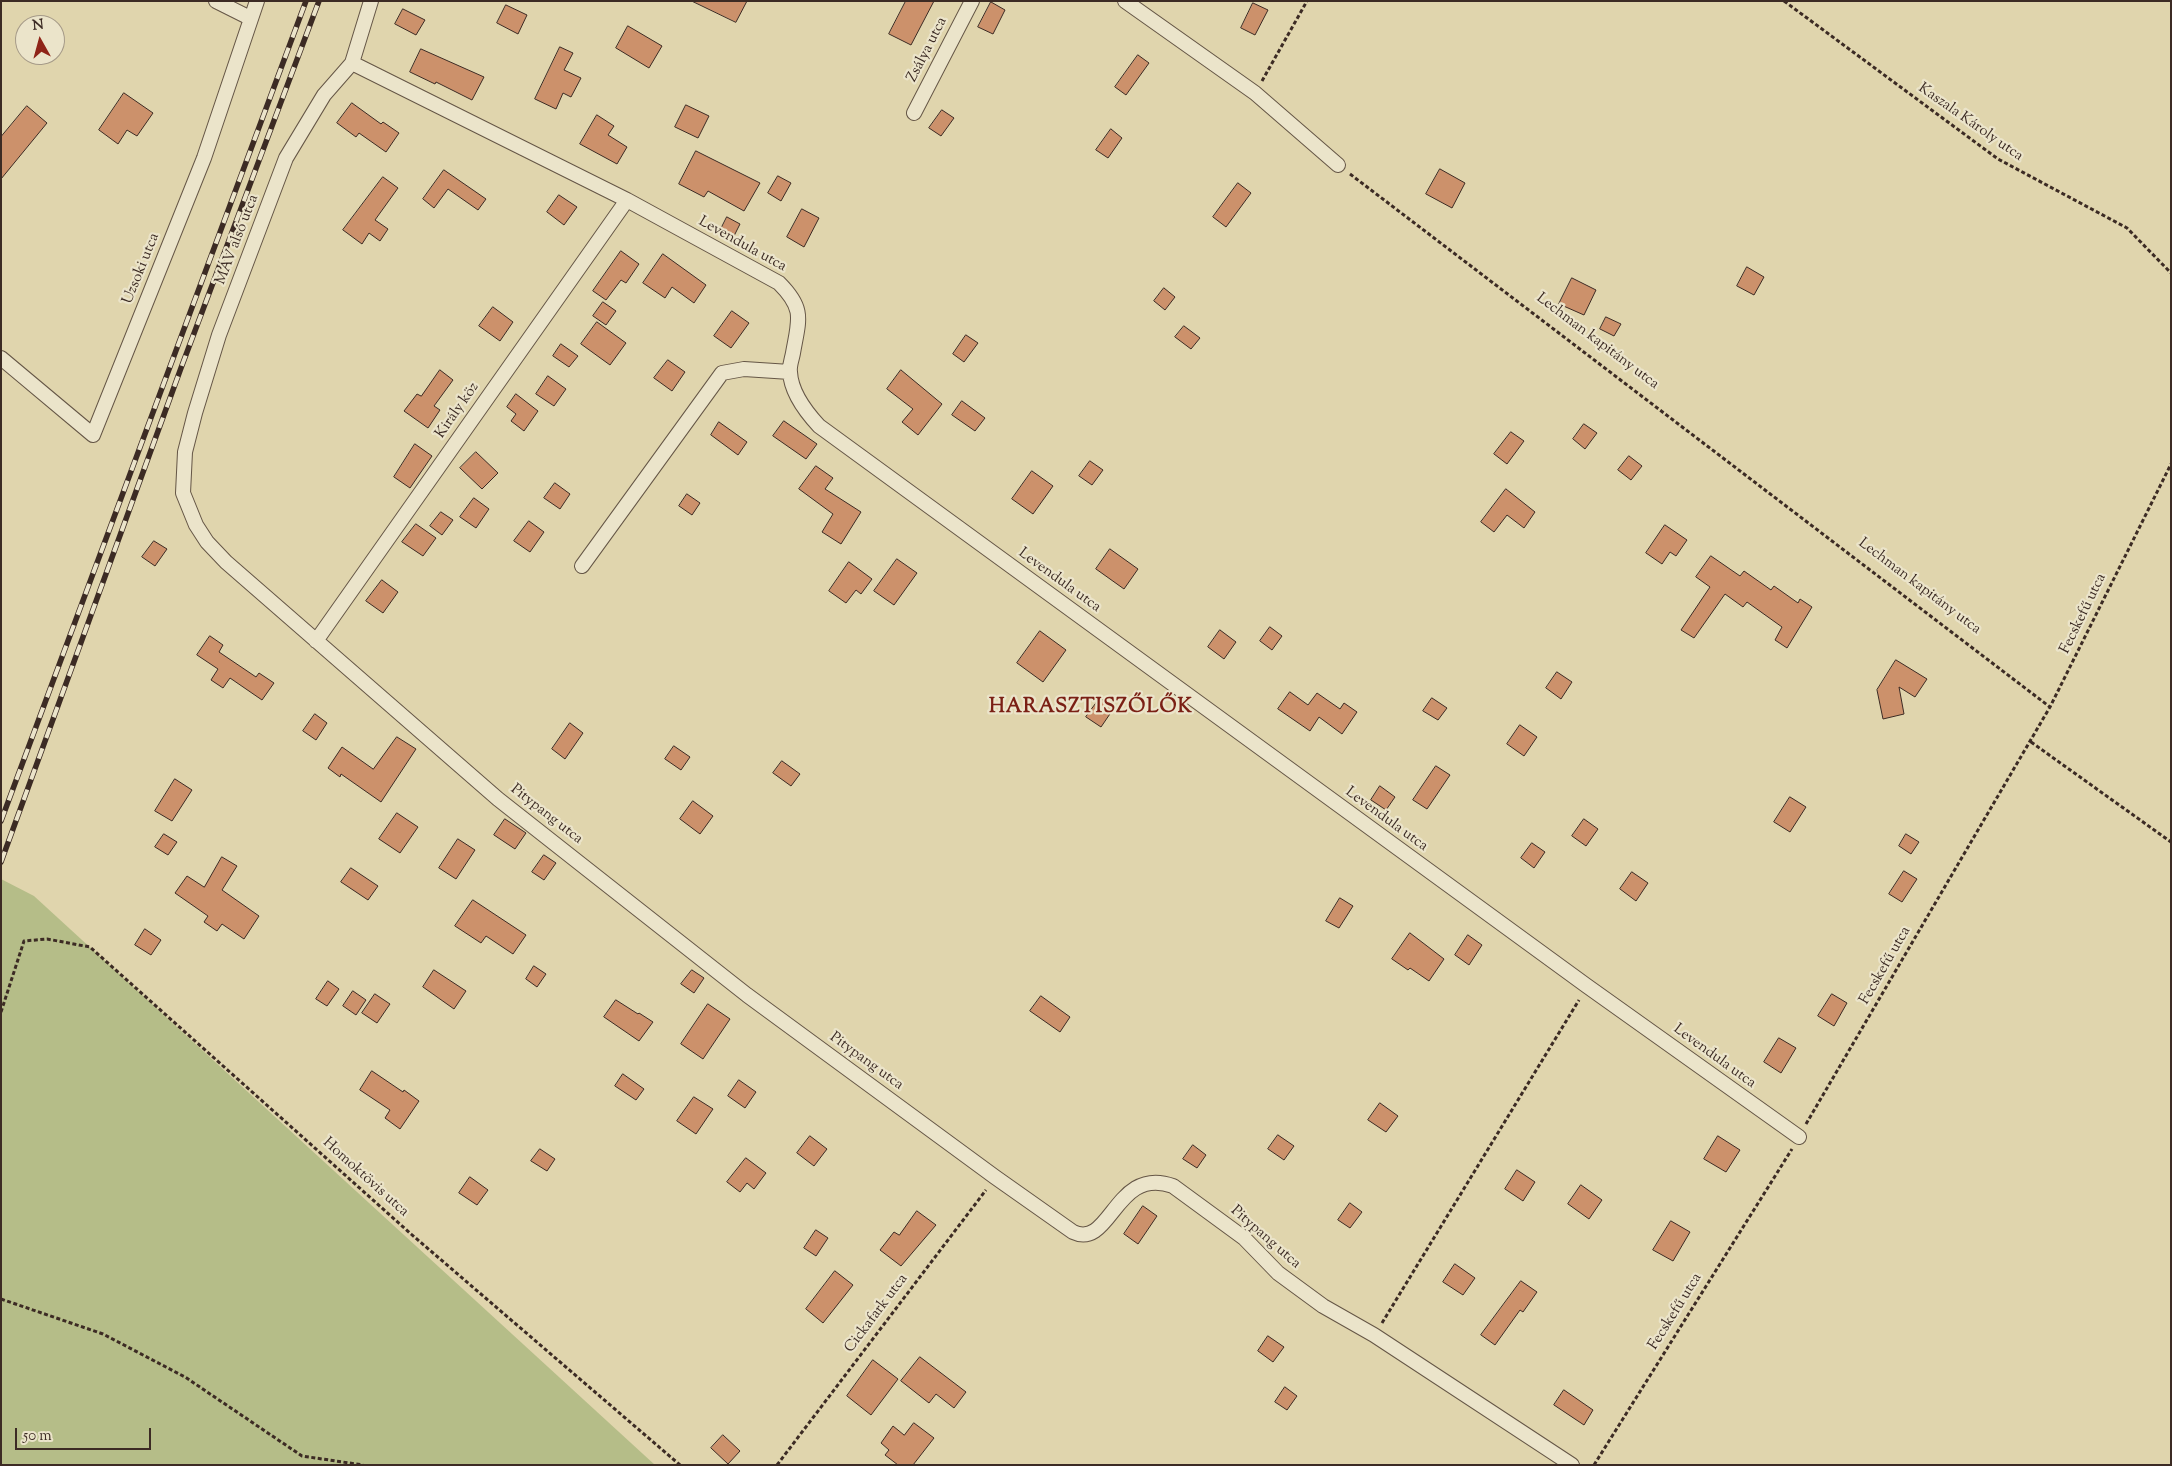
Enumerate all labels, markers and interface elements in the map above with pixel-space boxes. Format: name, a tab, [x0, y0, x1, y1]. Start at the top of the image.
north arrow	[15, 15, 65, 65]
text: N	[32, 15, 45, 37]
street label: Zsálya utca	[904, 15, 952, 85]
street label: Kaszala Károly utca	[1914, 80, 2026, 166]
street label: MÁV alsó utca	[213, 192, 263, 288]
street label: Levendula utca	[695, 213, 789, 277]
street label: Uzsoki utca	[120, 231, 164, 307]
street label: Lechman kapitány utca	[1532, 290, 1662, 394]
street label: Király köz	[432, 380, 484, 442]
street label: Lechman kapitány utca	[1854, 535, 1984, 639]
street label: Levendula utca	[1014, 545, 1104, 617]
street label: Fecskefű utca	[2057, 571, 2111, 657]
district label: HARASZTISZŐLŐK	[987, 697, 1195, 721]
street label: Pitypang utca	[506, 781, 586, 849]
street label: Levendula utca	[1341, 784, 1431, 856]
street label: Fecskefű utca	[1856, 924, 1916, 1008]
street label: Levendula utca	[1669, 1021, 1759, 1093]
street label: Pitypang utca	[826, 1029, 906, 1095]
street label: Homoktövis utca	[318, 1134, 412, 1222]
street label: Pitypang utca	[1226, 1203, 1304, 1273]
street label: Fecskefű utca	[1645, 1270, 1707, 1354]
street label: Cickafark utca	[841, 1271, 913, 1357]
scale bar	[18, 1418, 154, 1450]
text: 50 m	[23, 1426, 52, 1447]

